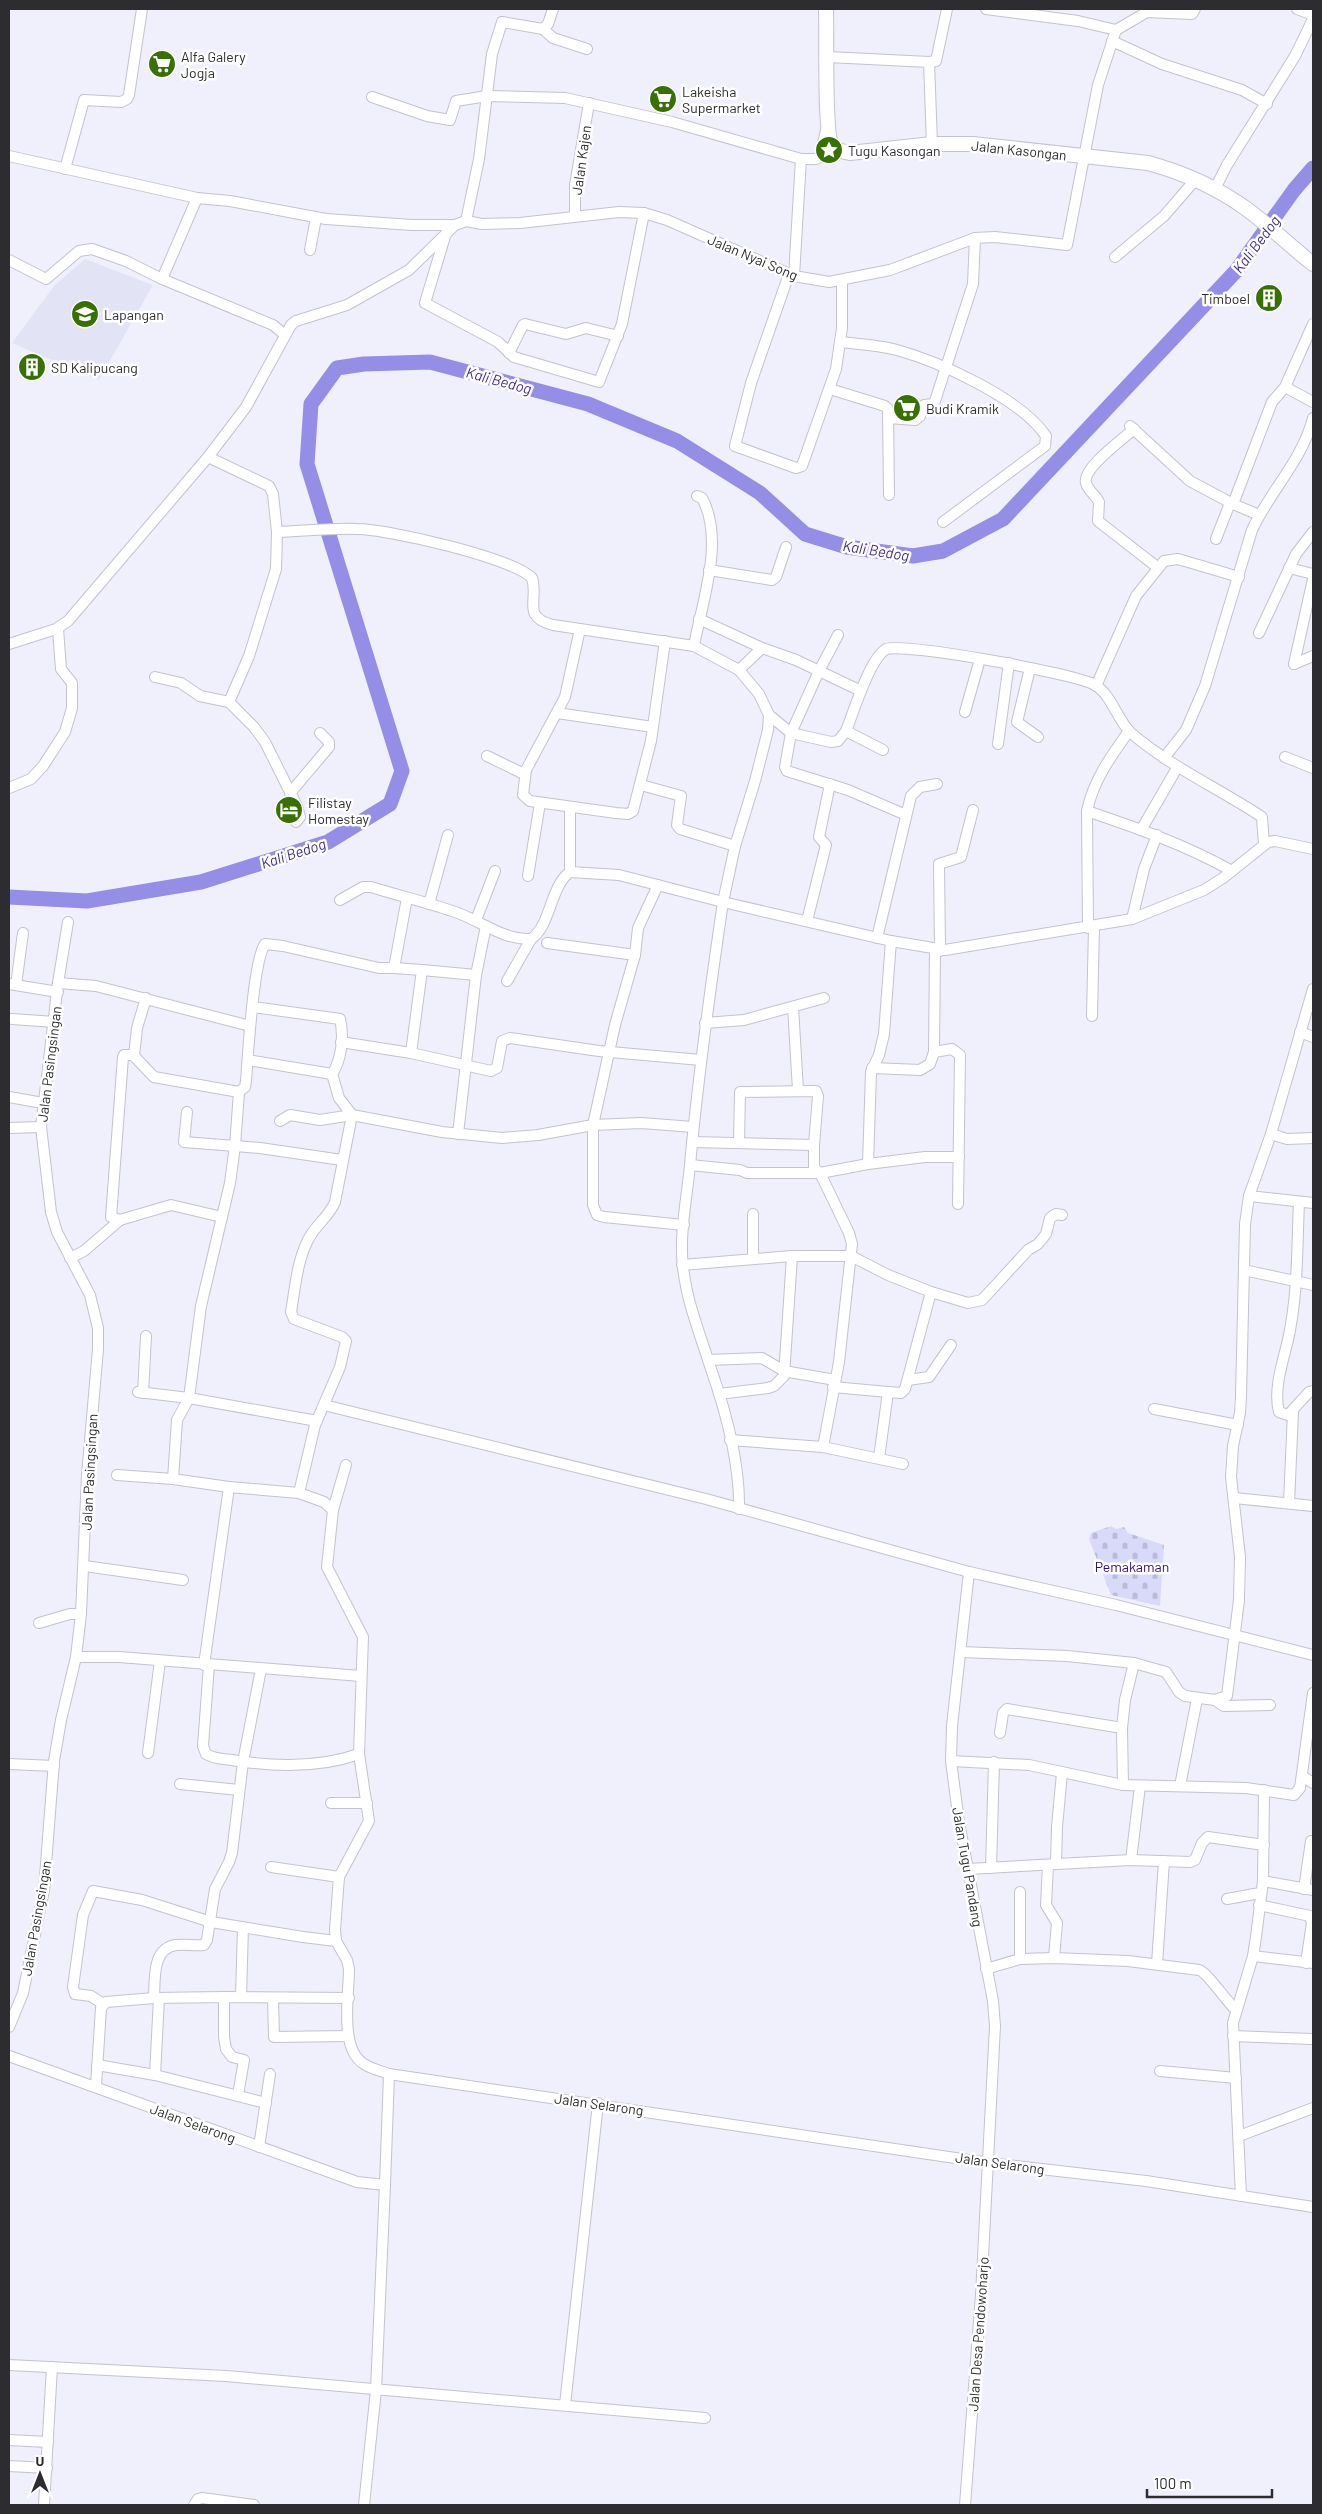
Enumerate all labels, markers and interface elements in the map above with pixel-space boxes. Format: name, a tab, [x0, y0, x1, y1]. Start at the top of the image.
place label: Alfa Galery Jogja	[181, 48, 246, 81]
supermarket icon: Alfa Galery Jogja	[147, 49, 177, 79]
place label: Lakeisha Supermarket	[682, 83, 761, 116]
supermarket icon: Lakeisha Supermarket	[648, 84, 678, 114]
street label: Jalan Kajen	[568, 124, 594, 196]
place icon: Tugu Kasongan	[814, 135, 844, 165]
street label: Jalan Kasongan	[970, 137, 1068, 163]
place label: Tugu Kasongan	[848, 142, 940, 159]
water label: Kali Bedog	[1229, 212, 1284, 276]
street label: Jalan Nyai Song	[705, 230, 801, 284]
building icon: Timboel	[1254, 283, 1284, 313]
place label: Timboel	[1201, 290, 1250, 307]
school or university icon: Lapangan	[70, 299, 100, 329]
place label: Lapangan	[104, 306, 164, 323]
building icon: SD Kalipucang	[17, 352, 47, 382]
place label: SD Kalipucang	[51, 359, 138, 376]
water label: Kali Bedog	[464, 363, 534, 397]
supermarket icon: Budi Kramik	[892, 393, 922, 423]
place label: Budi Kramik	[926, 400, 999, 417]
water label: Kali Bedog	[841, 536, 911, 564]
place label: Filistay Homestay	[308, 794, 369, 827]
hotel icon: Filistay Homestay	[274, 795, 304, 825]
water label: Kali Bedog	[258, 834, 328, 872]
street label: Jalan Pasingsingan	[33, 1005, 65, 1123]
street label: Jalan Pasingsingan	[77, 1413, 101, 1531]
park label: Pemakaman	[1095, 1558, 1169, 1575]
street label: Jalan Tugu Pandang	[949, 1806, 987, 1928]
street label: Jalan Pasingsingan	[18, 1859, 54, 1977]
street label: Jalan Selarong	[553, 2089, 645, 2119]
street label: Jalan Selarong	[148, 2100, 238, 2146]
street label: Jalan Selarong	[954, 2148, 1046, 2178]
street label: Jalan Desa Pendowoharjo	[964, 2256, 992, 2412]
north arrow	[15, 2449, 65, 2499]
text: U	[36, 2452, 45, 2469]
scale bar	[1147, 2466, 1272, 2498]
text: 100 m	[1154, 2474, 1192, 2492]

